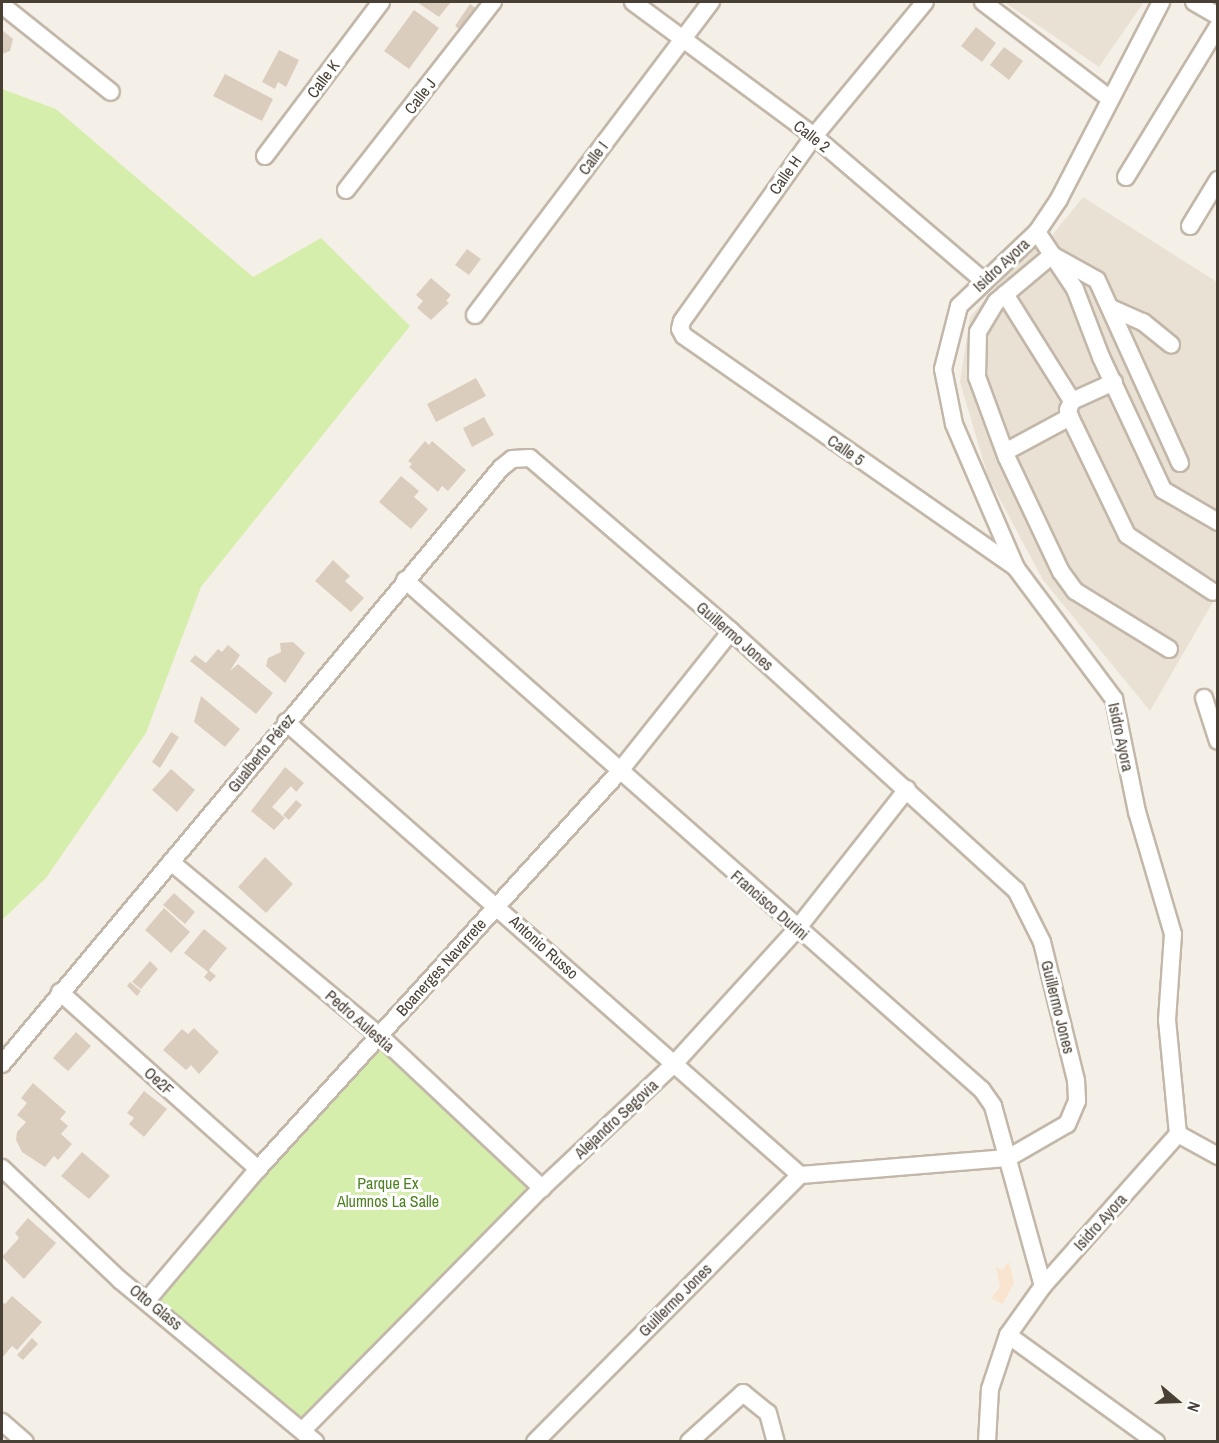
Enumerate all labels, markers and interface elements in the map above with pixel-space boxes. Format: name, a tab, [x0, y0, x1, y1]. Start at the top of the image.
street label: Calle K	[303, 56, 343, 102]
street label: Calle J	[400, 74, 440, 118]
street label: Calle 2	[790, 116, 834, 156]
street label: Calle I	[574, 137, 612, 179]
street label: Calle H	[765, 152, 805, 198]
street label: Isidro Ayora	[969, 234, 1033, 296]
street label: Calle 5	[824, 430, 868, 470]
street label: Guillermo Jones	[693, 597, 777, 675]
street label: Isidro Ayora	[1104, 701, 1138, 773]
street label: Gualberto Pérez	[223, 710, 299, 796]
street label: Francisco Durini	[727, 866, 813, 944]
street label: Antonio Russo	[506, 911, 582, 983]
street label: Boanerges Navarrete	[392, 914, 490, 1020]
street label: Guillermo Jones	[1037, 958, 1079, 1056]
street label: Pedro Aulestia	[321, 986, 399, 1056]
street label: Oe2F	[140, 1063, 178, 1099]
street label: Alejandro Segovia	[570, 1075, 662, 1163]
park label: Parque Ex Alumnos La Salle	[337, 1173, 439, 1211]
street label: Isidro Ayora	[1069, 1189, 1131, 1255]
street label: Guillermo Jones	[634, 1259, 716, 1341]
street label: Otto Glass	[126, 1280, 186, 1334]
north arrow	[1147, 1371, 1207, 1431]
text: N	[1182, 1399, 1206, 1415]

